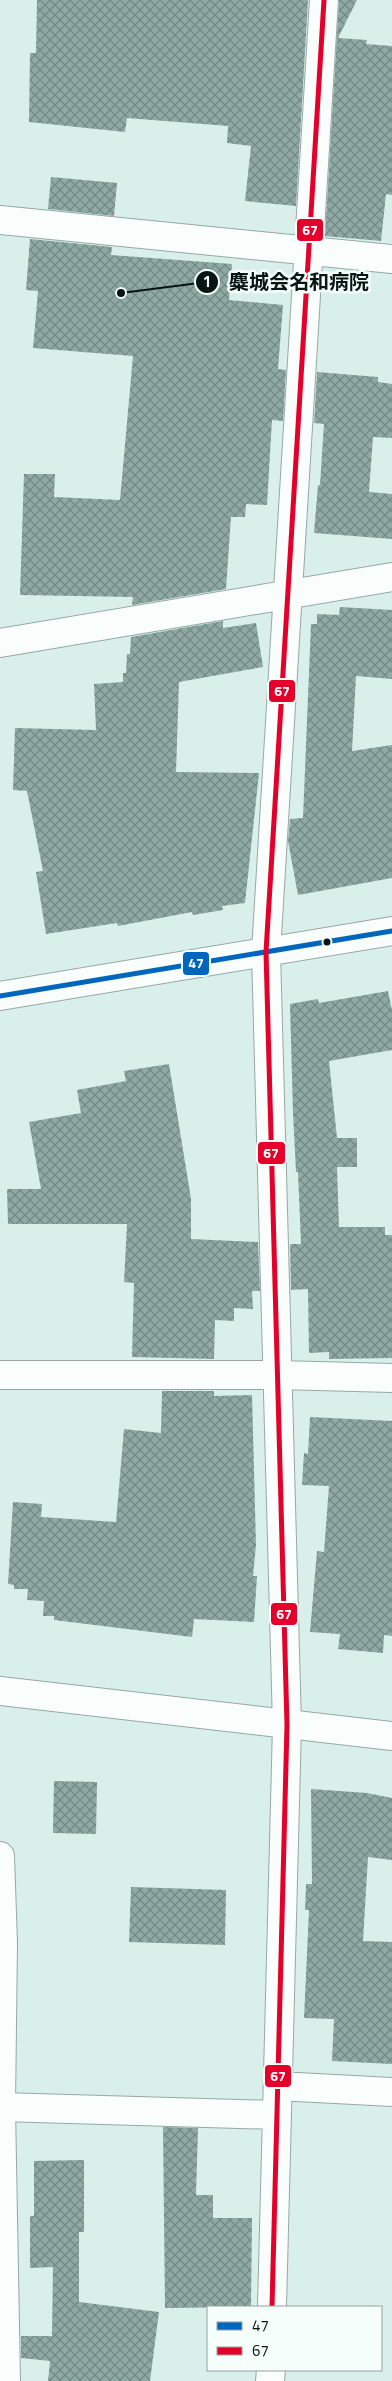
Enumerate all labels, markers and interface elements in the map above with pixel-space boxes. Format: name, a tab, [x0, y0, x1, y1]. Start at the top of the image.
line badge: 67	[296, 218, 324, 242]
text: 67	[302, 219, 318, 240]
callout: 麋城会名和病院	[194, 264, 379, 299]
text: 麋城会名和病院	[229, 266, 369, 297]
text: 1	[203, 270, 211, 293]
line badge: 67	[268, 679, 296, 703]
text: 67	[274, 680, 290, 701]
unlabelled marker	[322, 937, 332, 947]
line badge: 47	[182, 951, 210, 976]
text: 47	[188, 952, 204, 973]
line badge: 67	[257, 1141, 286, 1165]
text: 67	[263, 1142, 279, 1163]
line badge: 67	[270, 1602, 298, 1626]
text: 67	[276, 1603, 292, 1624]
line badge: 67	[264, 2064, 292, 2088]
text: 67	[270, 2065, 286, 2086]
legend	[207, 2306, 382, 2371]
text: 47	[252, 2314, 269, 2337]
text: 67	[252, 2339, 269, 2362]

